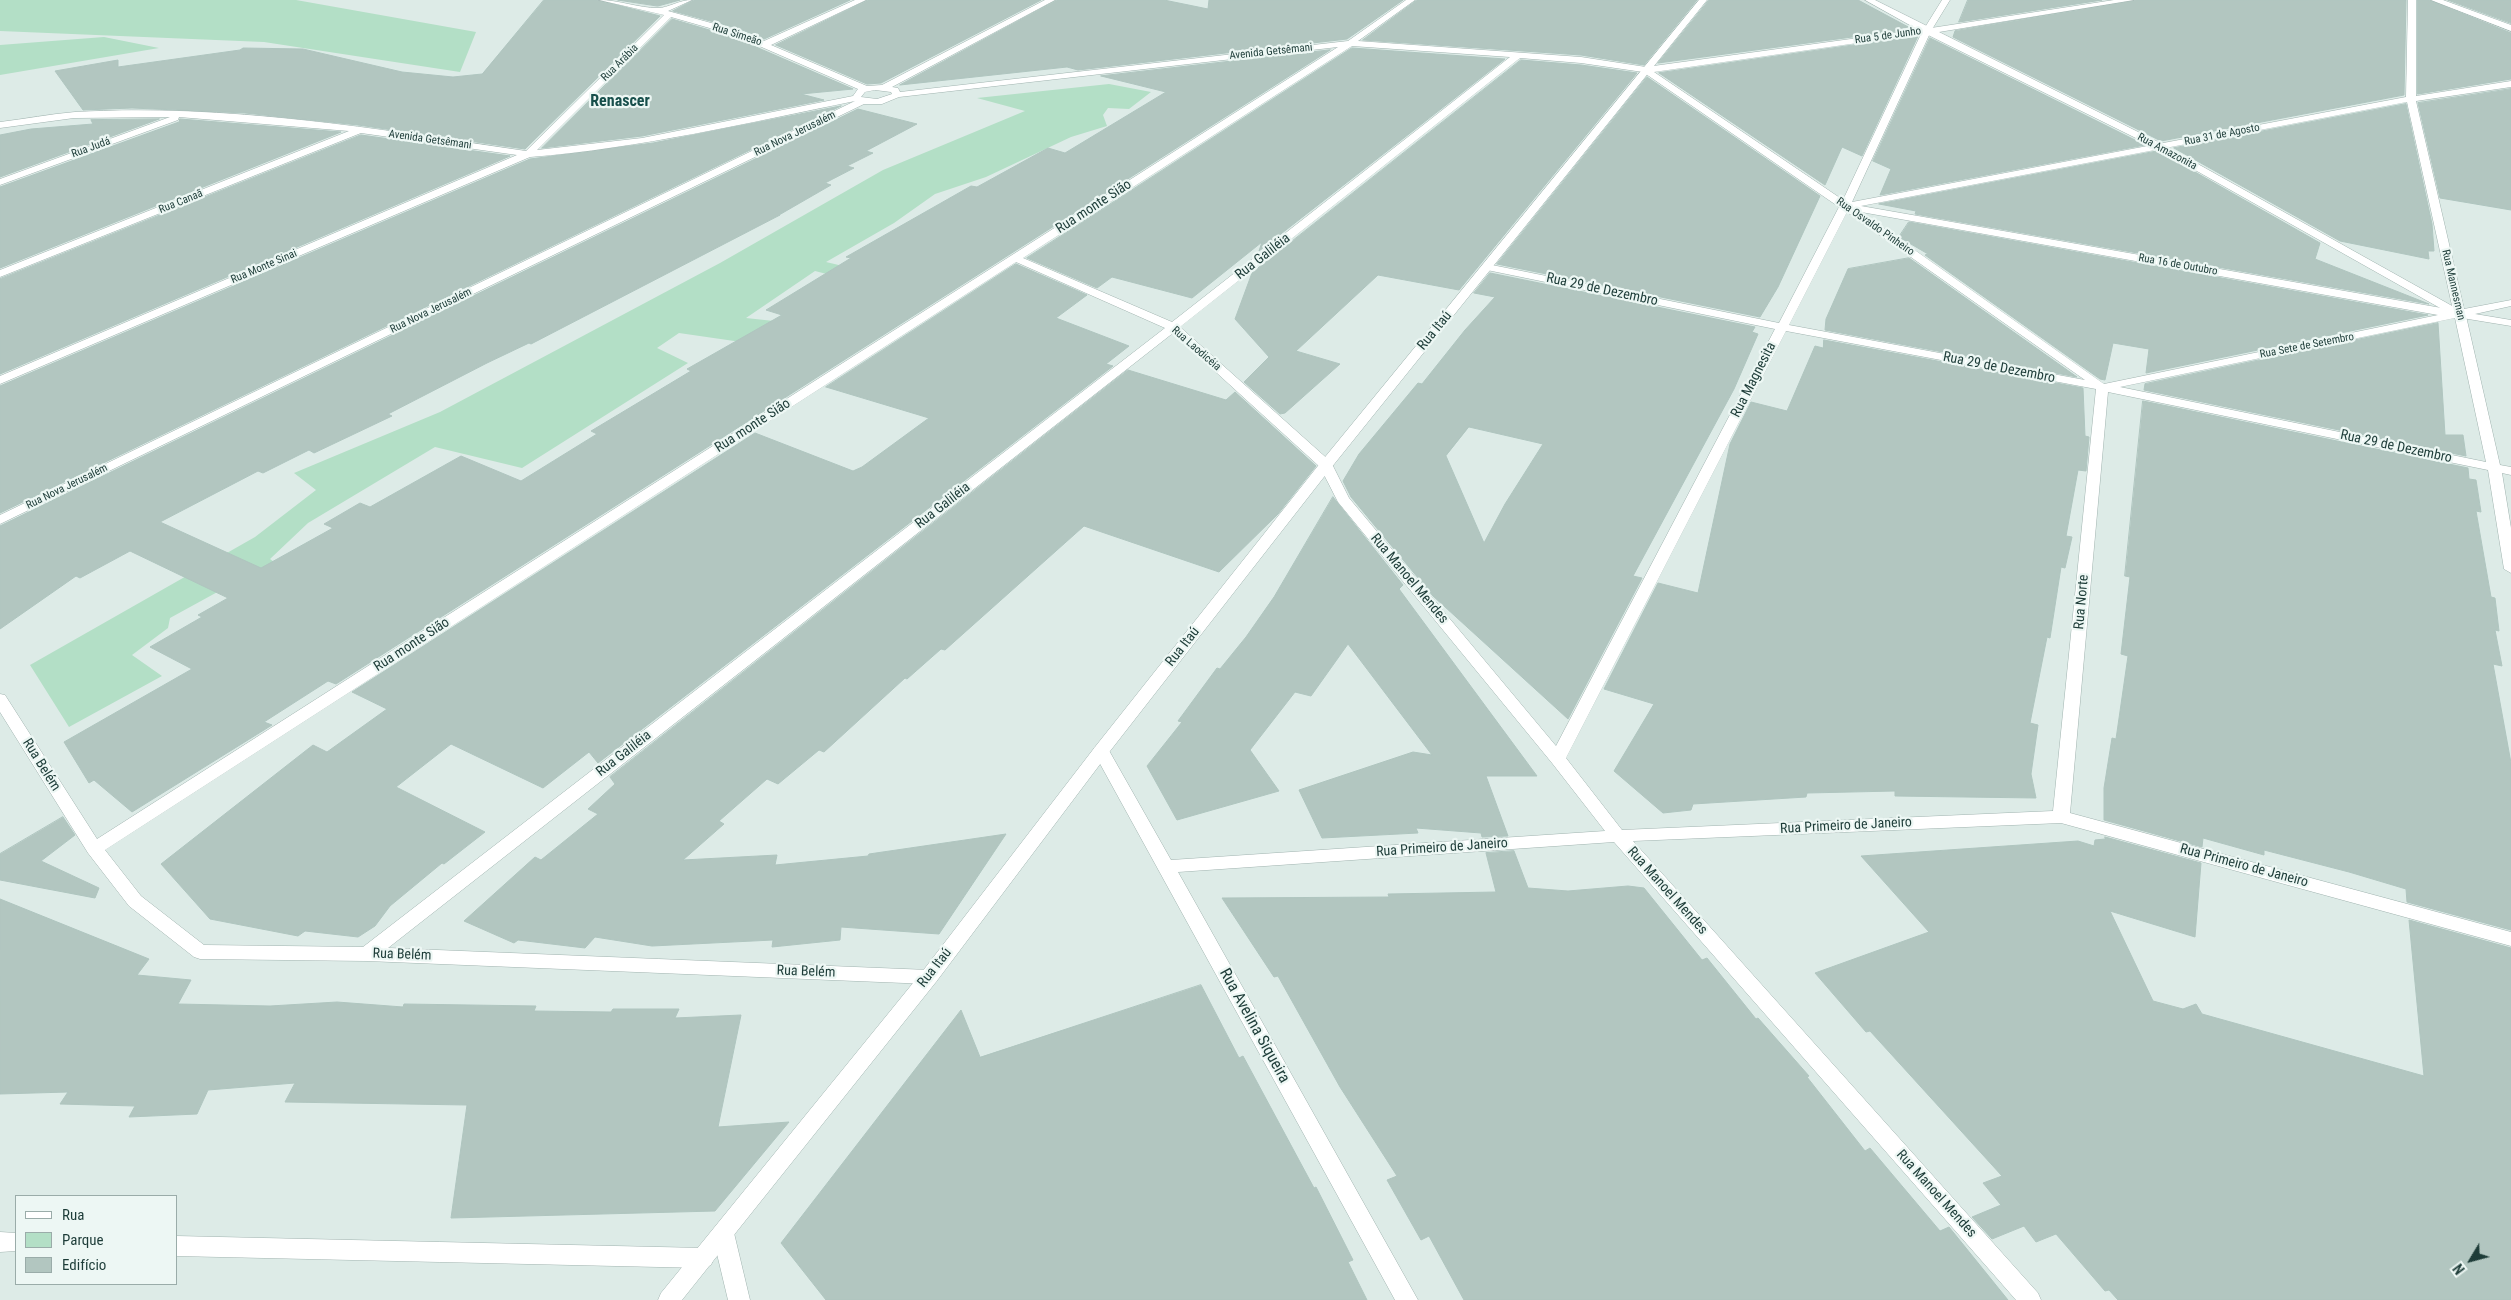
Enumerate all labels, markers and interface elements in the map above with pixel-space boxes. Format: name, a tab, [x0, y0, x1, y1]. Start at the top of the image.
street label: Rua Simeão	[711, 21, 763, 49]
street label: Rua 5 de Junho	[1854, 25, 1922, 47]
street label: Avenida Getsêmani	[1229, 41, 1313, 63]
street label: Rua Arábia	[599, 42, 641, 84]
district label: Renascer	[590, 92, 650, 112]
street label: Rua Nova Jerusalém	[752, 109, 838, 159]
street label: Rua 31 de Agosto	[2183, 121, 2261, 149]
street label: Avenida Getsêmani	[388, 128, 472, 152]
street label: Rua Amazonita	[2135, 131, 2199, 173]
street label: Rua Judá	[70, 135, 112, 161]
street label: Rua monte Sião	[1053, 176, 1135, 238]
street label: Rua Canaã	[157, 187, 205, 217]
street label: Rua Osvaldo Pinheiro	[1833, 195, 1917, 259]
street label: Rua Galiléia	[1232, 230, 1294, 284]
street label: Rua Monte Sinai	[229, 247, 299, 287]
street label: Rua Mannesman	[2438, 248, 2468, 322]
street label: Rua 16 de Outubro	[2137, 252, 2219, 278]
street label: Rua 29 de Dezembro	[1545, 270, 1659, 310]
street label: Rua Nova Jerusalém	[388, 286, 474, 336]
street label: Rua Itaú	[1414, 308, 1456, 354]
street label: Rua Laodicéia	[1169, 324, 1223, 374]
street label: Rua Sete de Setembro	[2259, 330, 2355, 362]
street label: Rua Magnesita	[1728, 340, 1780, 420]
street label: Rua 29 de Dezembro	[1942, 349, 2056, 387]
street label: Rua monte Sião	[712, 395, 794, 457]
street label: Rua 29 de Dezembro	[2339, 427, 2453, 467]
street label: Rua Nova Jerusalém	[24, 462, 110, 512]
street label: Rua Galiléia	[912, 479, 974, 533]
street label: Rua Manoel Mendes	[1367, 531, 1451, 627]
street label: Rua Norte	[2071, 574, 2093, 630]
street label: Rua monte Sião	[371, 614, 453, 676]
street label: Rua Itaú	[1162, 624, 1204, 670]
street label: Rua Galiléia	[593, 727, 655, 781]
street label: Rua Belém	[18, 736, 64, 794]
street label: Rua Primeiro de Janeiro	[1780, 814, 1912, 838]
street label: Rua Primeiro de Janeiro	[1376, 835, 1508, 861]
street label: Rua Primeiro de Janeiro	[2178, 841, 2310, 891]
street label: Rua Manoel Mendes	[1623, 844, 1711, 938]
street label: Rua Itaú	[914, 945, 956, 991]
street label: Rua Belém	[372, 946, 432, 964]
street label: Rua Belém	[776, 963, 836, 981]
street label: Rua Avelina Siqueira	[1215, 965, 1293, 1087]
street label: Rua Manoel Mendes	[1892, 1147, 1980, 1241]
legend	[15, 1195, 178, 1285]
text: Rua	[62, 1206, 84, 1224]
text: Parque	[62, 1231, 104, 1249]
north arrow	[2446, 1235, 2496, 1285]
text: Edifício	[62, 1256, 106, 1274]
text: N	[2450, 1261, 2468, 1277]

